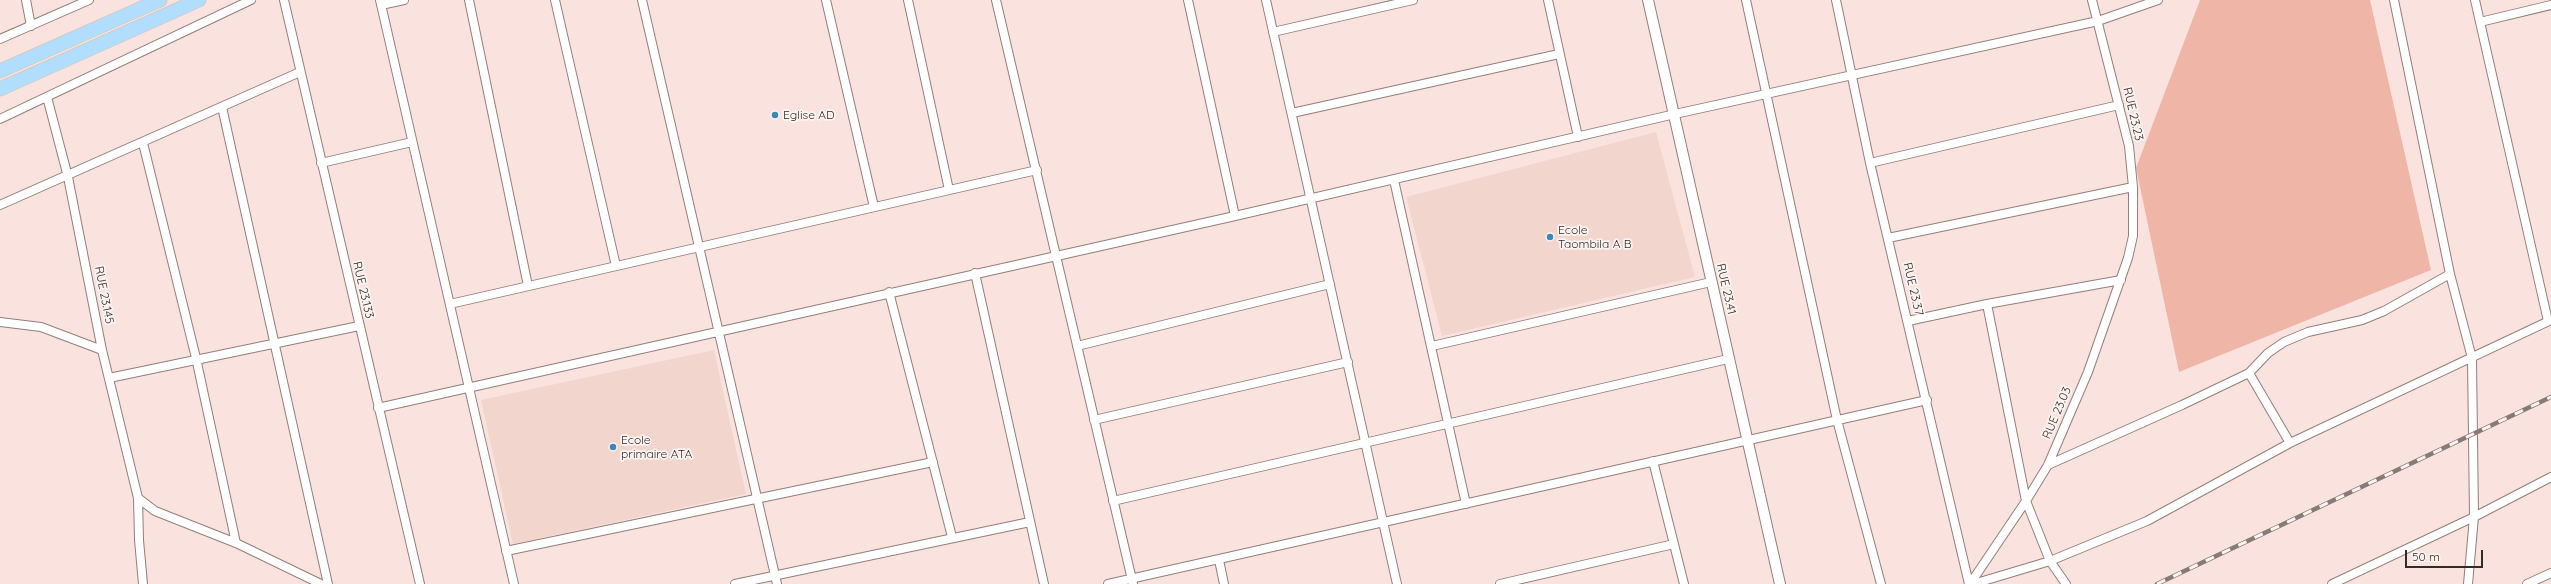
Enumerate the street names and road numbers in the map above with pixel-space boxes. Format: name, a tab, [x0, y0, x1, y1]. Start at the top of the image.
street label: RUE 23.23	[2120, 86, 2146, 142]
street label: RUE 23.133	[349, 260, 377, 320]
street label: RUE 23.37	[1900, 261, 1926, 317]
street label: RUE 23.41	[1713, 262, 1739, 316]
street label: RUE 23.145	[91, 265, 117, 325]
street label: RUE 23.03	[2040, 385, 2074, 441]

